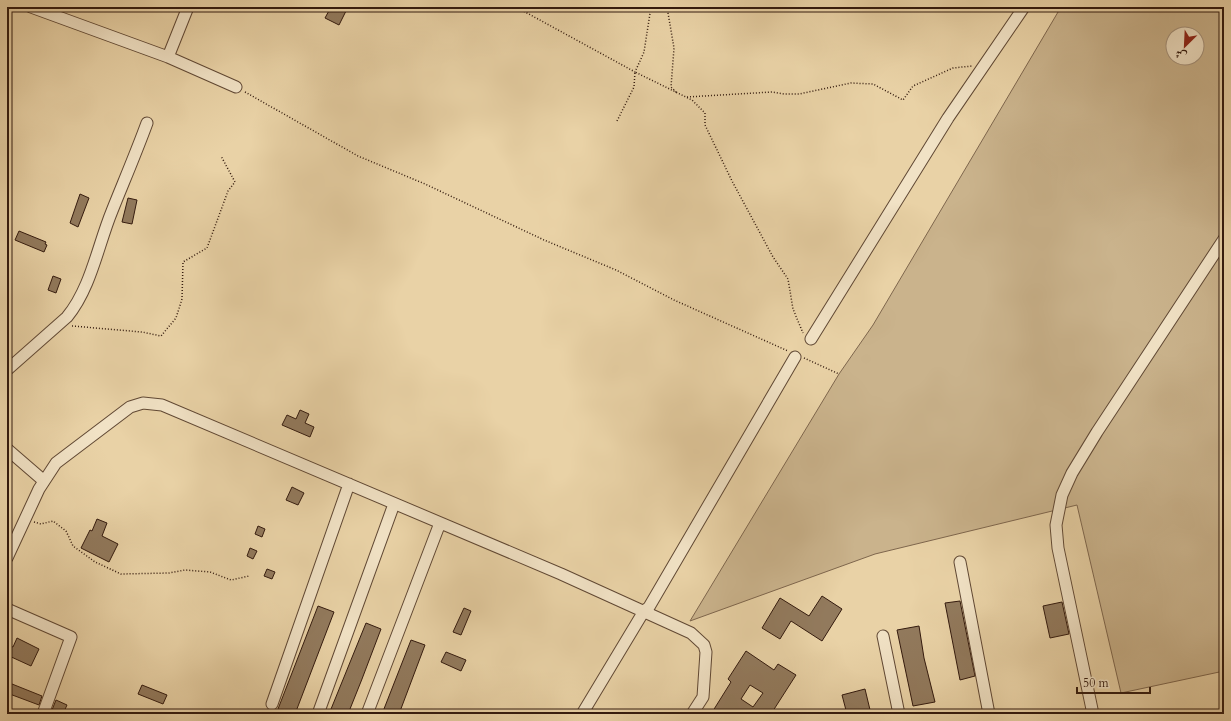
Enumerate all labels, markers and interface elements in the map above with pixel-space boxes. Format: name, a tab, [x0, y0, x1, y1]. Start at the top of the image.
north arrow	[1165, 26, 1205, 66]
text: ش	[1173, 46, 1189, 64]
scale bar	[1077, 669, 1150, 695]
text: 50 m	[1083, 675, 1110, 691]

